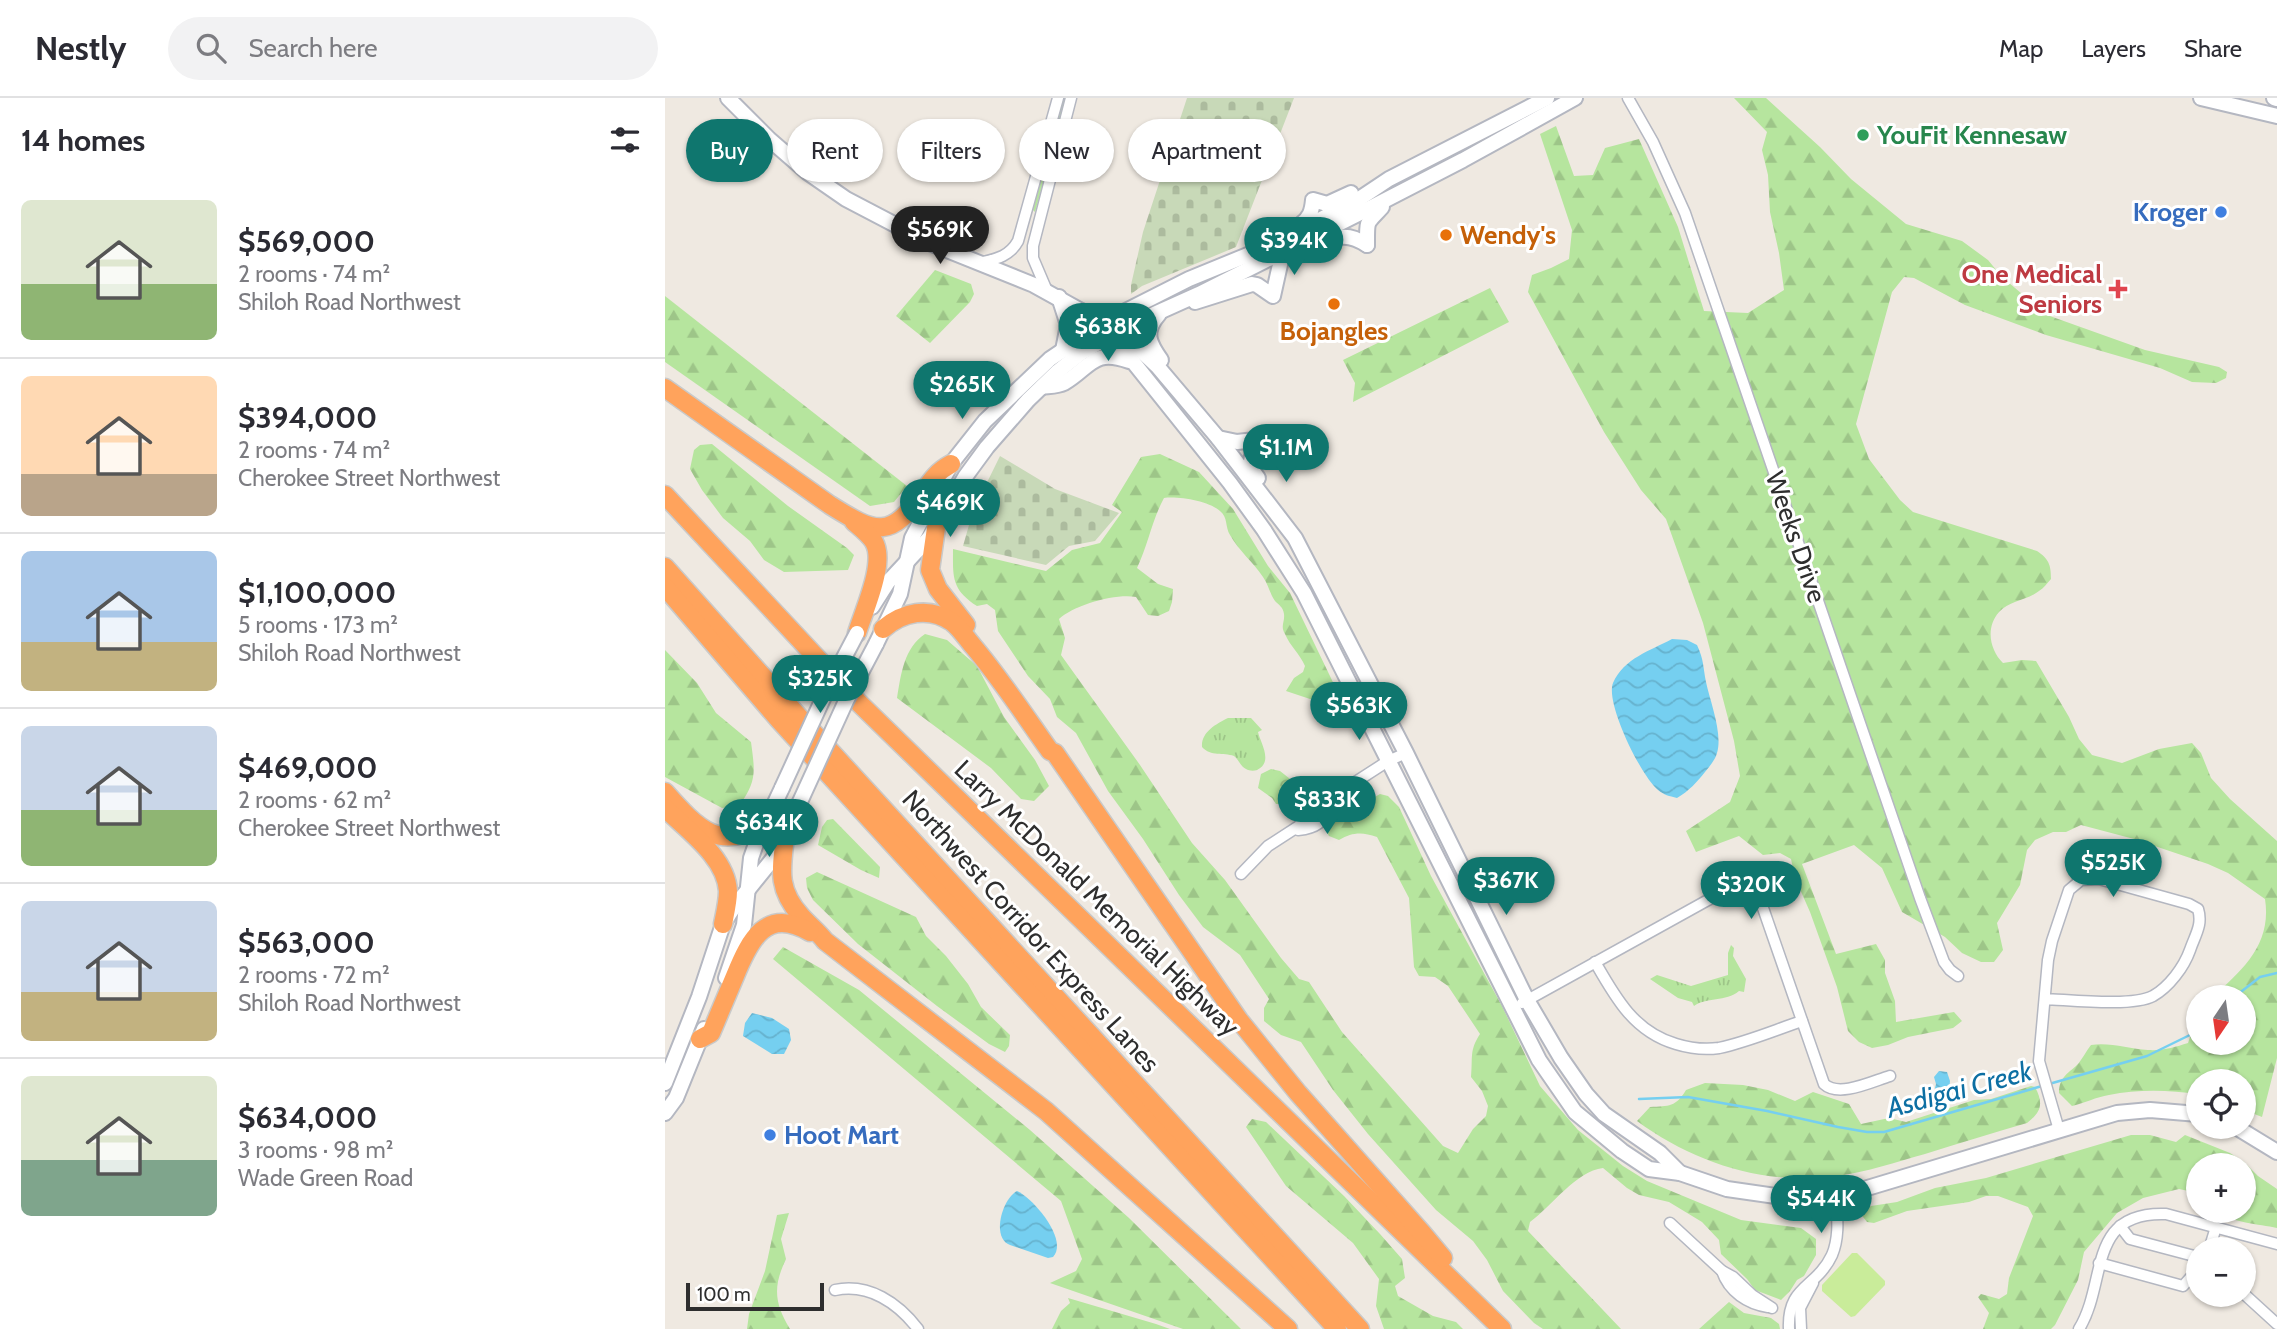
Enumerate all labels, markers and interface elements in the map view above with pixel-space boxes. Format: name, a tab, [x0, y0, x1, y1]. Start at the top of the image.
search box	[168, 17, 658, 80]
text: Nestly	[35, 28, 126, 68]
icon: search	[192, 29, 230, 67]
text: Search here	[248, 32, 378, 64]
text: Map	[1999, 34, 2043, 63]
text: Layers	[2081, 34, 2146, 63]
text: Share	[2184, 34, 2242, 63]
chip: Buy	[686, 119, 773, 182]
chip: Rent	[787, 119, 883, 182]
chip: Filters	[897, 119, 1005, 182]
chip: New	[1019, 119, 1114, 182]
chip: Apartment	[1128, 119, 1286, 182]
place label: YouFit Kennesaw	[1876, 119, 2067, 151]
icon: filters	[606, 121, 644, 159]
text: 14 homes	[21, 122, 145, 159]
marker: YouFit Kennesaw	[1855, 127, 1871, 143]
place label: Kroger	[2133, 196, 2207, 228]
marker: Kroger	[2213, 204, 2229, 220]
pin: $569K	[891, 206, 989, 266]
text: $569K	[907, 215, 973, 243]
pin: $394K	[1245, 218, 1343, 277]
place label: Wendy's	[1460, 219, 1556, 251]
text: $569,000	[238, 223, 375, 260]
text: $394K	[1260, 226, 1328, 254]
marker: Wendy's	[1438, 227, 1454, 243]
icon: home	[77, 228, 161, 312]
place label: One Medical Seniors	[1961, 258, 2102, 320]
text: 2 rooms · 74 m²	[238, 260, 390, 288]
marker: One Medical Seniors	[2108, 279, 2128, 299]
text: Shiloh Road Northwest	[238, 288, 461, 316]
marker: Bojangles	[1326, 296, 1342, 312]
pin: $638K	[1059, 303, 1157, 363]
text: $638K	[1075, 312, 1141, 340]
place label: Bojangles	[1280, 315, 1388, 347]
pin: $265K	[913, 362, 1011, 421]
text: $265K	[929, 370, 995, 398]
text: $394,000	[238, 399, 377, 436]
icon: home	[77, 404, 161, 488]
pin: $1.1M	[1237, 424, 1335, 484]
text: $1.1M	[1259, 433, 1313, 461]
text: 2 rooms · 74 m²	[238, 436, 390, 464]
text: Cherokee Street Northwest	[238, 464, 500, 492]
street label: Weeks Drive	[1759, 467, 1833, 607]
pin: $469K	[901, 480, 999, 539]
text: $469K	[916, 488, 984, 516]
text: $1,100,000	[238, 574, 396, 611]
icon: home	[77, 579, 161, 663]
text: 5 rooms · 173 m²	[238, 611, 398, 639]
text: Shiloh Road Northwest	[238, 639, 461, 667]
pin: $325K	[771, 656, 869, 715]
text: $325K	[788, 664, 852, 692]
pin: $563K	[1310, 682, 1408, 742]
text: $563K	[1326, 691, 1392, 719]
text: $469,000	[238, 749, 377, 786]
street label: Larry McDonald Memorial Highway	[948, 753, 1246, 1043]
icon: home	[77, 754, 161, 838]
pin: $833K	[1278, 776, 1376, 836]
street label: Northwest Corridor Express Lanes	[896, 783, 1167, 1079]
text: $833K	[1294, 785, 1360, 813]
text: 2 rooms · 62 m²	[238, 786, 391, 814]
pin: $634K	[720, 800, 818, 859]
text: $634K	[735, 808, 803, 836]
text: Cherokee Street Northwest	[238, 814, 500, 842]
pin: $525K	[2064, 840, 2162, 899]
text: $525K	[2081, 848, 2145, 876]
pin: $367K	[1457, 858, 1555, 917]
pin: $320K	[1702, 862, 1800, 921]
text: $367K	[1474, 866, 1538, 894]
text: $320K	[1717, 870, 1785, 898]
text: $563,000	[238, 924, 375, 961]
icon: home	[77, 929, 161, 1013]
text: 2 rooms · 72 m²	[238, 961, 390, 989]
north arrow	[2186, 985, 2256, 1055]
map controls	[2186, 985, 2256, 1307]
text: Shiloh Road Northwest	[238, 989, 461, 1017]
water label: Asdigai Creek	[1881, 1053, 2036, 1125]
button: locate	[2186, 1069, 2256, 1139]
text: $634,000	[238, 1099, 377, 1136]
icon: home	[77, 1104, 161, 1188]
place label: Hoot Mart	[784, 1119, 899, 1151]
marker: Hoot Mart	[762, 1127, 778, 1143]
text: 3 rooms · 98 m²	[238, 1136, 393, 1164]
button: +	[2186, 1153, 2256, 1223]
text: Wade Green Road	[238, 1164, 413, 1192]
pin: $544K	[1772, 1176, 1870, 1235]
text: $544K	[1787, 1184, 1855, 1212]
button: −	[2186, 1237, 2256, 1307]
scale bar	[686, 1280, 824, 1312]
text: 100 m	[697, 1283, 751, 1306]

